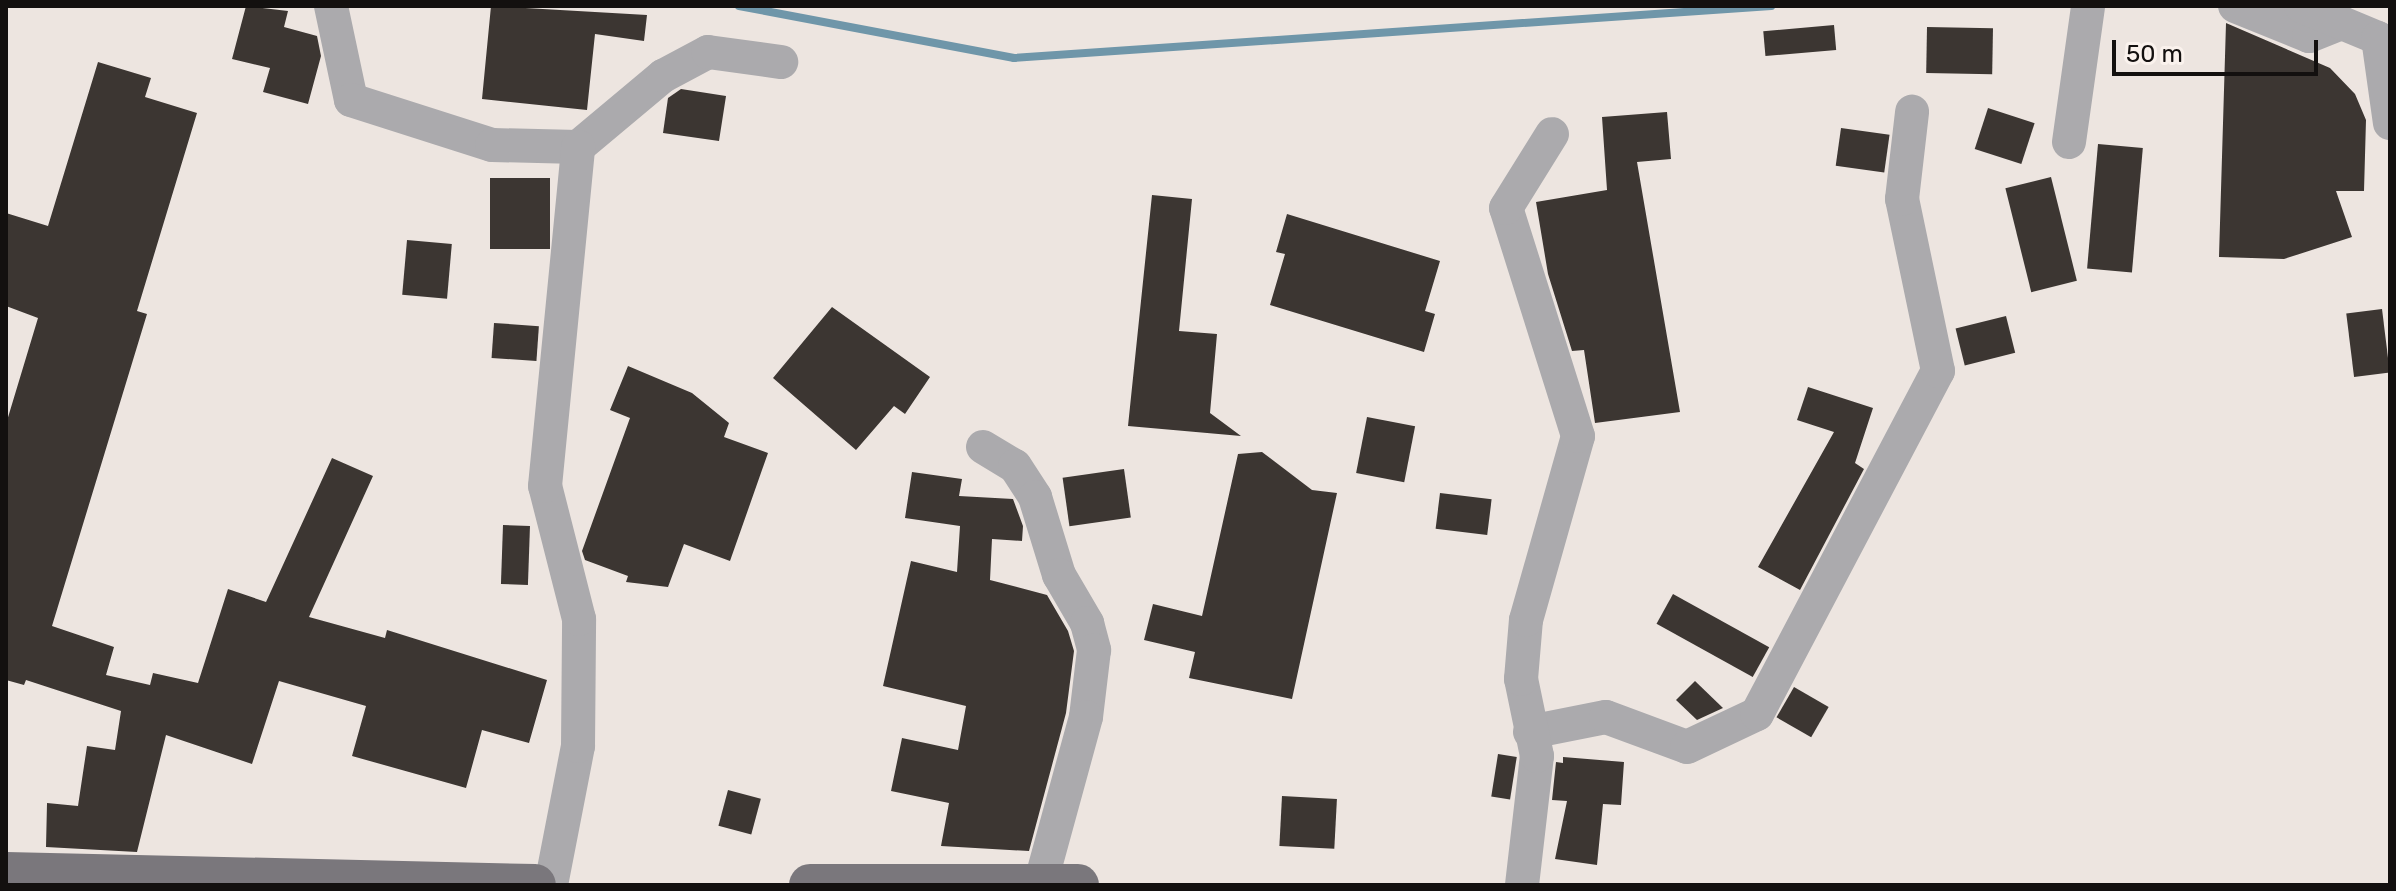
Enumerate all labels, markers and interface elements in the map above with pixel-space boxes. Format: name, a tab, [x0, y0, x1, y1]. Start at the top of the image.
scale bar	[2116, 24, 2322, 74]
text: 50 m	[2126, 40, 2183, 68]

